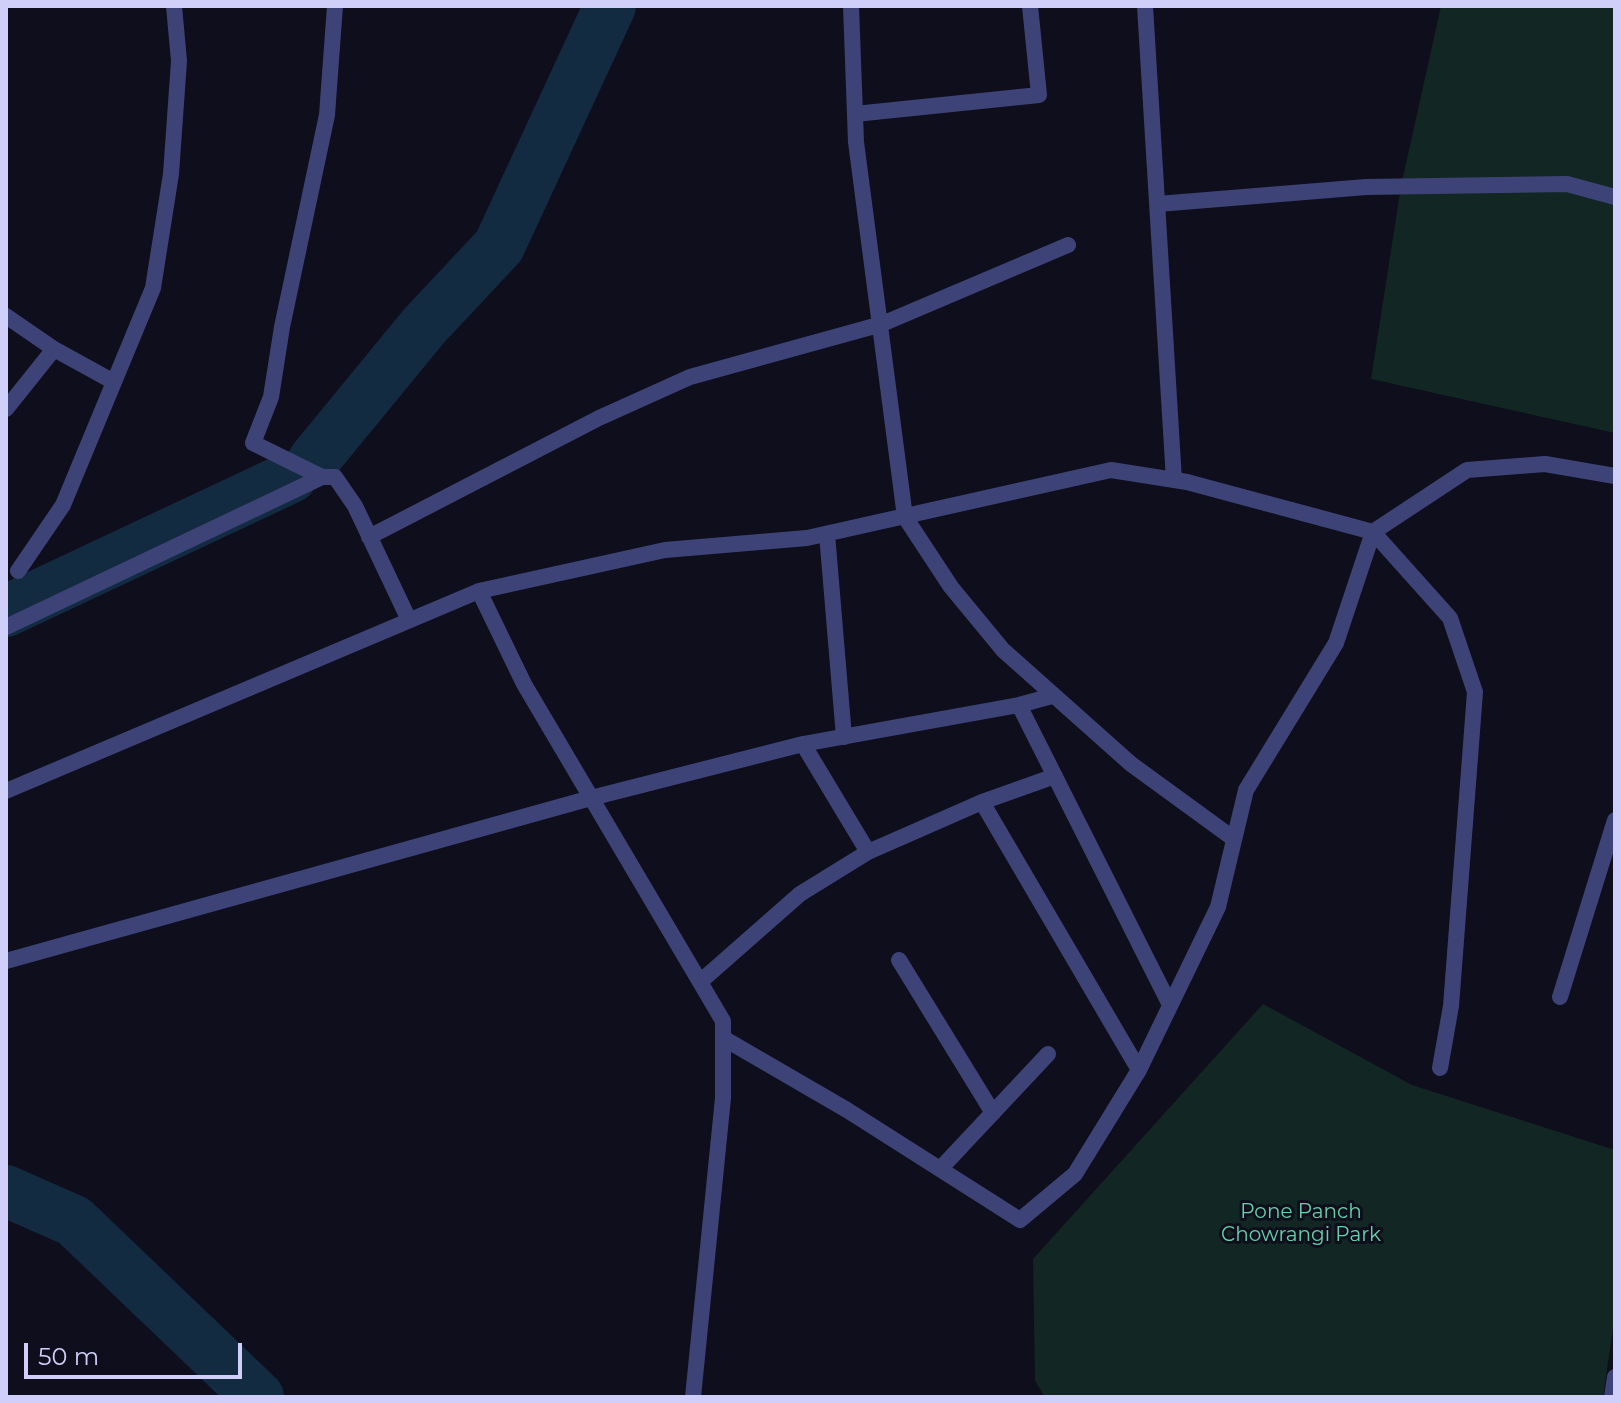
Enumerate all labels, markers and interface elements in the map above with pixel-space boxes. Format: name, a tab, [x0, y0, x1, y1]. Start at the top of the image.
park label: Pone Panch Chowrangi Park	[1221, 1200, 1381, 1247]
scale bar	[28, 1327, 246, 1377]
text: 50 m	[38, 1342, 99, 1371]

